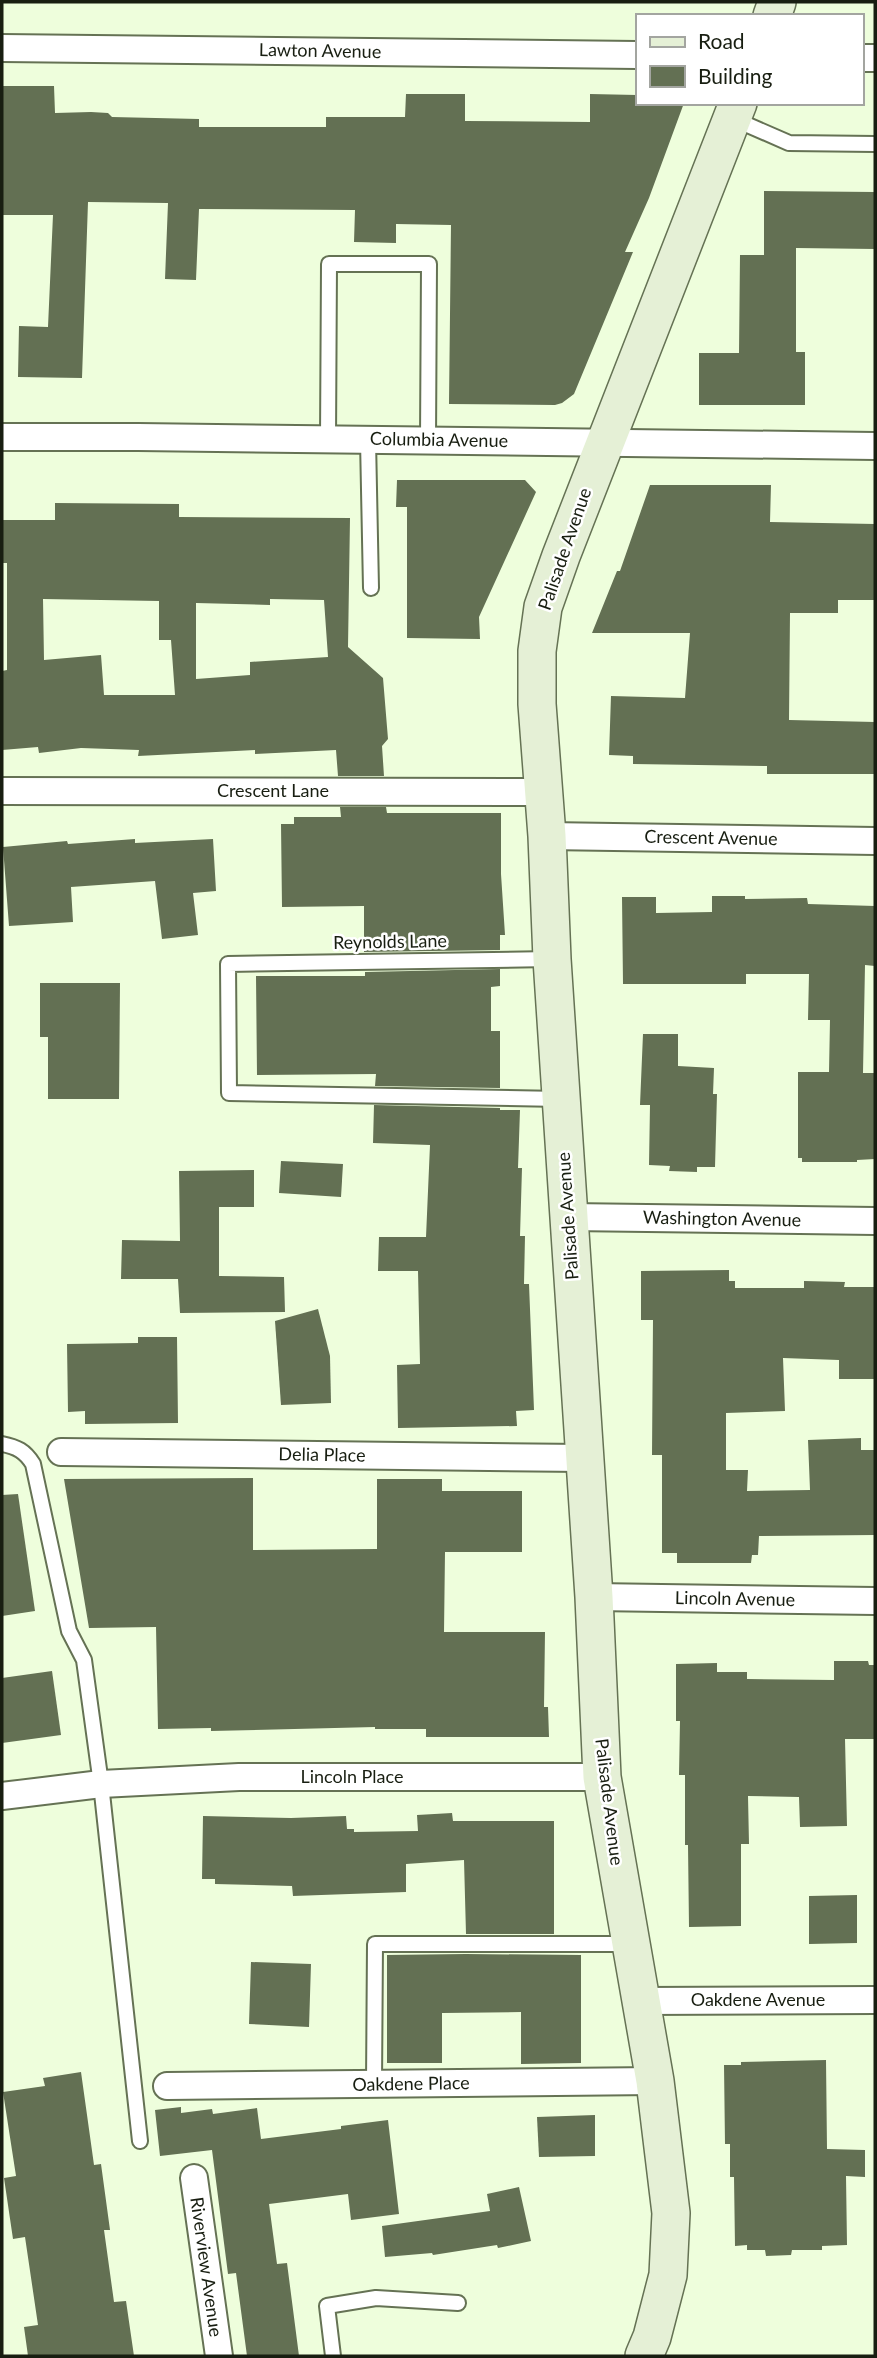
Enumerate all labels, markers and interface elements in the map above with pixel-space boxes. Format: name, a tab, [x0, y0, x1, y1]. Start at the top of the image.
legend	[636, 14, 863, 105]
text: Road	[698, 28, 745, 53]
street label: Lawton Avenue	[259, 38, 381, 62]
text: Building	[698, 63, 773, 88]
street label: Columbia Avenue	[370, 427, 508, 451]
street label: Palisade Avenue	[533, 485, 595, 613]
street label: Crescent Lane	[217, 779, 329, 801]
street label: Crescent Avenue	[644, 825, 778, 849]
street label: Reynolds Lane	[333, 929, 447, 953]
street label: Palisade Avenue	[552, 1151, 582, 1281]
street label: Washington Avenue	[643, 1206, 801, 1230]
street label: Delia Place	[278, 1442, 366, 1466]
street label: Lincoln Avenue	[675, 1586, 795, 1610]
street label: Palisade Avenue	[591, 1737, 629, 1867]
street label: Lincoln Place	[300, 1765, 404, 1787]
street label: Oakdene Avenue	[691, 1988, 825, 2010]
street label: Oakdene Place	[352, 2071, 470, 2095]
street label: Riverview Avenue	[186, 2196, 228, 2338]

